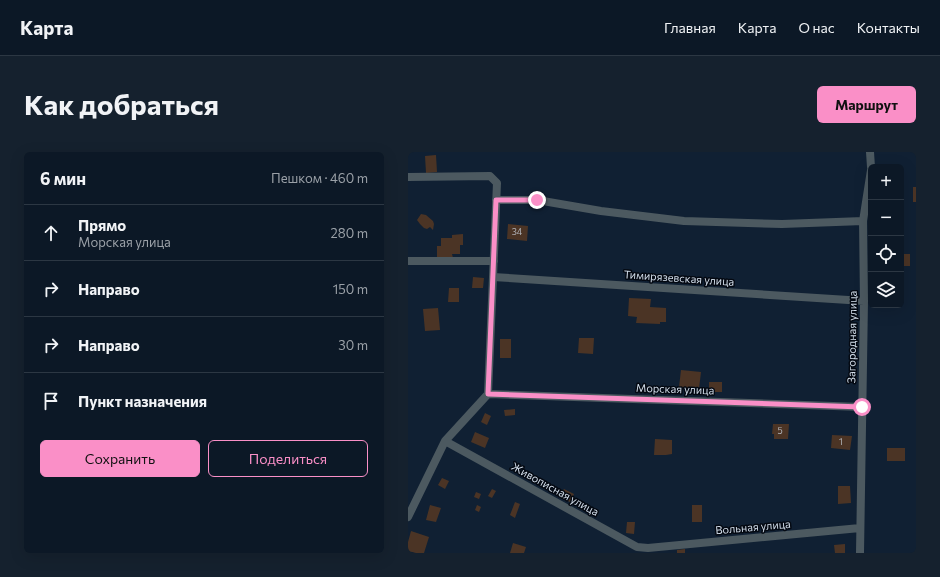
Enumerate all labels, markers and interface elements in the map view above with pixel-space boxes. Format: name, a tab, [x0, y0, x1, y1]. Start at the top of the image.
text: Карта	[20, 16, 73, 39]
text: Главная	[664, 19, 716, 36]
text: Карта	[738, 19, 776, 36]
text: О нас	[798, 19, 835, 36]
text: Контакты	[857, 19, 920, 36]
button: Маршрут	[817, 86, 916, 123]
text: Как добраться	[24, 87, 219, 121]
map controls	[868, 164, 904, 308]
button: +	[868, 164, 904, 200]
text: 6 мин	[40, 168, 86, 189]
text: Пешком · 460 m	[271, 170, 368, 186]
route end	[528, 191, 546, 209]
button: −	[868, 200, 904, 236]
text: Прямо	[78, 216, 126, 234]
icon: ahead	[40, 222, 62, 244]
text: 280 m	[331, 225, 368, 241]
house number: 34	[512, 226, 523, 237]
text: Морская улица	[78, 234, 171, 250]
button: locate	[868, 236, 904, 272]
street label: Тимирязевская улица	[623, 267, 735, 288]
button: layers	[868, 272, 904, 308]
icon: right	[40, 278, 62, 300]
text: Направо	[78, 280, 140, 298]
text: 150 m	[333, 281, 368, 297]
street label: Загородная улица	[844, 291, 859, 383]
icon: right	[40, 334, 62, 356]
text: Направо	[78, 336, 140, 354]
text: 30 m	[338, 337, 368, 353]
street label: Морская улица	[636, 381, 714, 396]
icon: arrive	[40, 390, 62, 412]
text: Пункт назначения	[78, 392, 207, 410]
route start	[853, 398, 871, 416]
house number: 5	[777, 425, 783, 436]
house number: 1	[839, 436, 843, 447]
button: Сохранить	[40, 440, 200, 477]
button: Поделиться	[208, 440, 368, 477]
street label: Живописная улица	[509, 459, 601, 518]
street label: Вольная улица	[715, 517, 791, 536]

